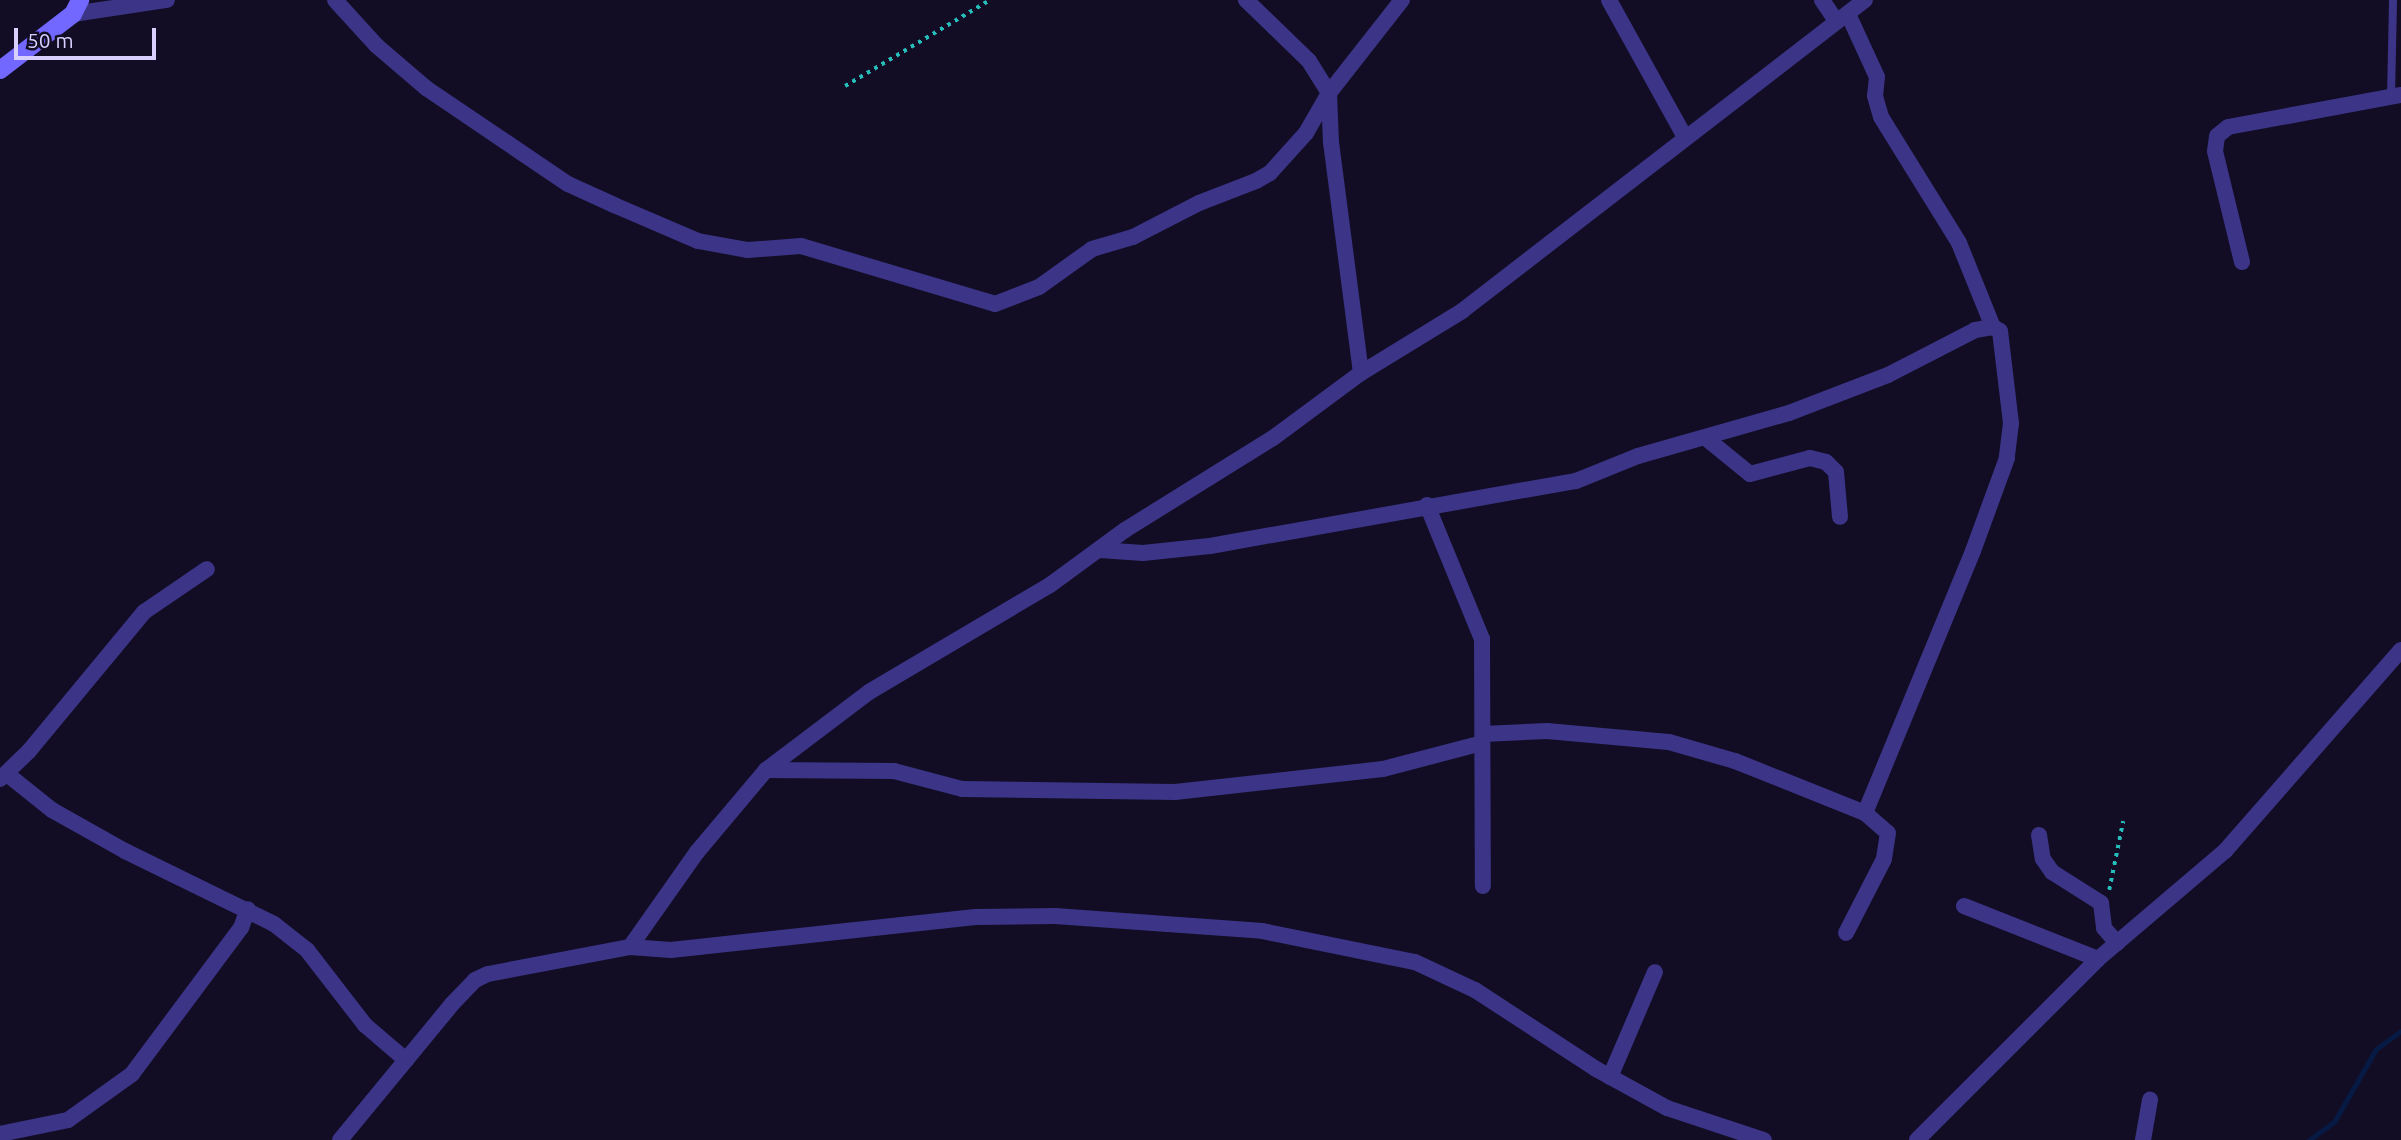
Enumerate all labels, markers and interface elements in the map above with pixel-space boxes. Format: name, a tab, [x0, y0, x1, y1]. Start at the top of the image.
scale bar	[18, 14, 159, 58]
text: 50 m	[27, 28, 74, 52]

